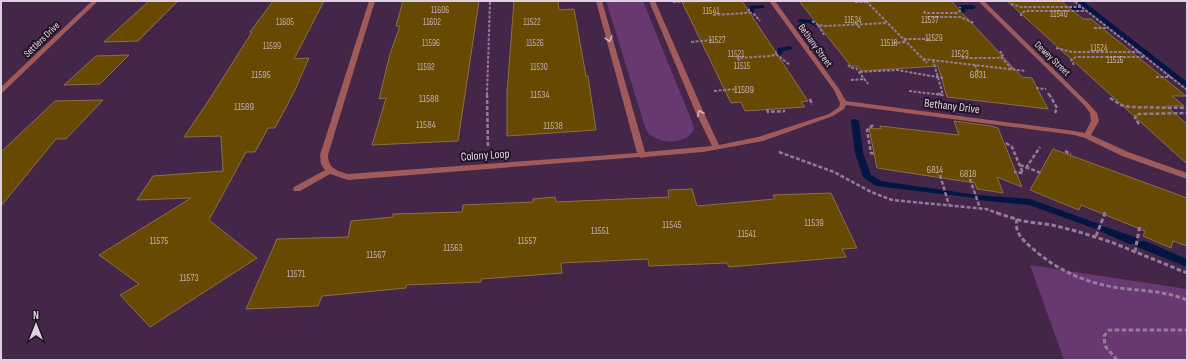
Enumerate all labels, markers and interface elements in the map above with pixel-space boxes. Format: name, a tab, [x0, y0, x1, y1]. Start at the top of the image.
house number: 11606	[431, 5, 449, 16]
house number: 11541	[703, 6, 720, 17]
house number: 11540	[1050, 9, 1068, 20]
house number: 11534	[844, 15, 862, 26]
house number: 11537	[921, 15, 939, 26]
house number: 11605	[276, 17, 294, 28]
house number: 11602	[423, 17, 441, 28]
house number: 11522	[523, 17, 541, 28]
street label: Settlers Drive	[21, 20, 62, 60]
street label: Bethany Street	[796, 22, 835, 70]
house number: 11529	[925, 33, 943, 44]
one-way arrow	[604, 35, 613, 42]
house number: 11527	[708, 35, 726, 46]
house number: 11596	[422, 38, 440, 49]
house number: 11526	[526, 38, 544, 49]
house number: 11518	[880, 38, 898, 49]
street label: Dewey Street	[1032, 39, 1073, 79]
house number: 11599	[263, 41, 281, 52]
house number: 11524	[1090, 43, 1108, 54]
house number: 11521	[728, 49, 745, 60]
house number: 11523	[951, 49, 969, 60]
house number: 11516	[1106, 55, 1124, 66]
house number: 11515	[734, 61, 751, 72]
house number: 11592	[417, 62, 435, 73]
house number: 11530	[530, 62, 548, 73]
house number: 11595	[251, 69, 271, 81]
house number: 6831	[970, 69, 987, 81]
house number: 11509	[734, 84, 754, 96]
house number: 11534	[530, 89, 550, 101]
house number: 11588	[419, 93, 439, 105]
street label: Bethany Drive	[923, 96, 981, 117]
house number: 11589	[234, 101, 254, 113]
one-way arrow	[697, 110, 705, 117]
house number: 11584	[416, 119, 436, 131]
house number: 11538	[543, 120, 563, 132]
street label: Colony Loop	[460, 146, 510, 165]
house number: 6814	[927, 164, 943, 176]
house number: 6818	[960, 168, 976, 180]
house number: 11539	[804, 217, 824, 229]
house number: 11545	[662, 219, 682, 231]
house number: 11551	[591, 225, 610, 237]
house number: 11541	[738, 228, 757, 240]
house number: 11575	[150, 235, 168, 247]
house number: 11557	[518, 235, 536, 247]
house number: 11563	[443, 242, 463, 254]
house number: 11567	[366, 249, 386, 261]
house number: 11571	[287, 268, 306, 280]
house number: 11573	[179, 272, 199, 284]
north arrow	[16, 305, 56, 345]
text: N	[33, 309, 39, 322]

